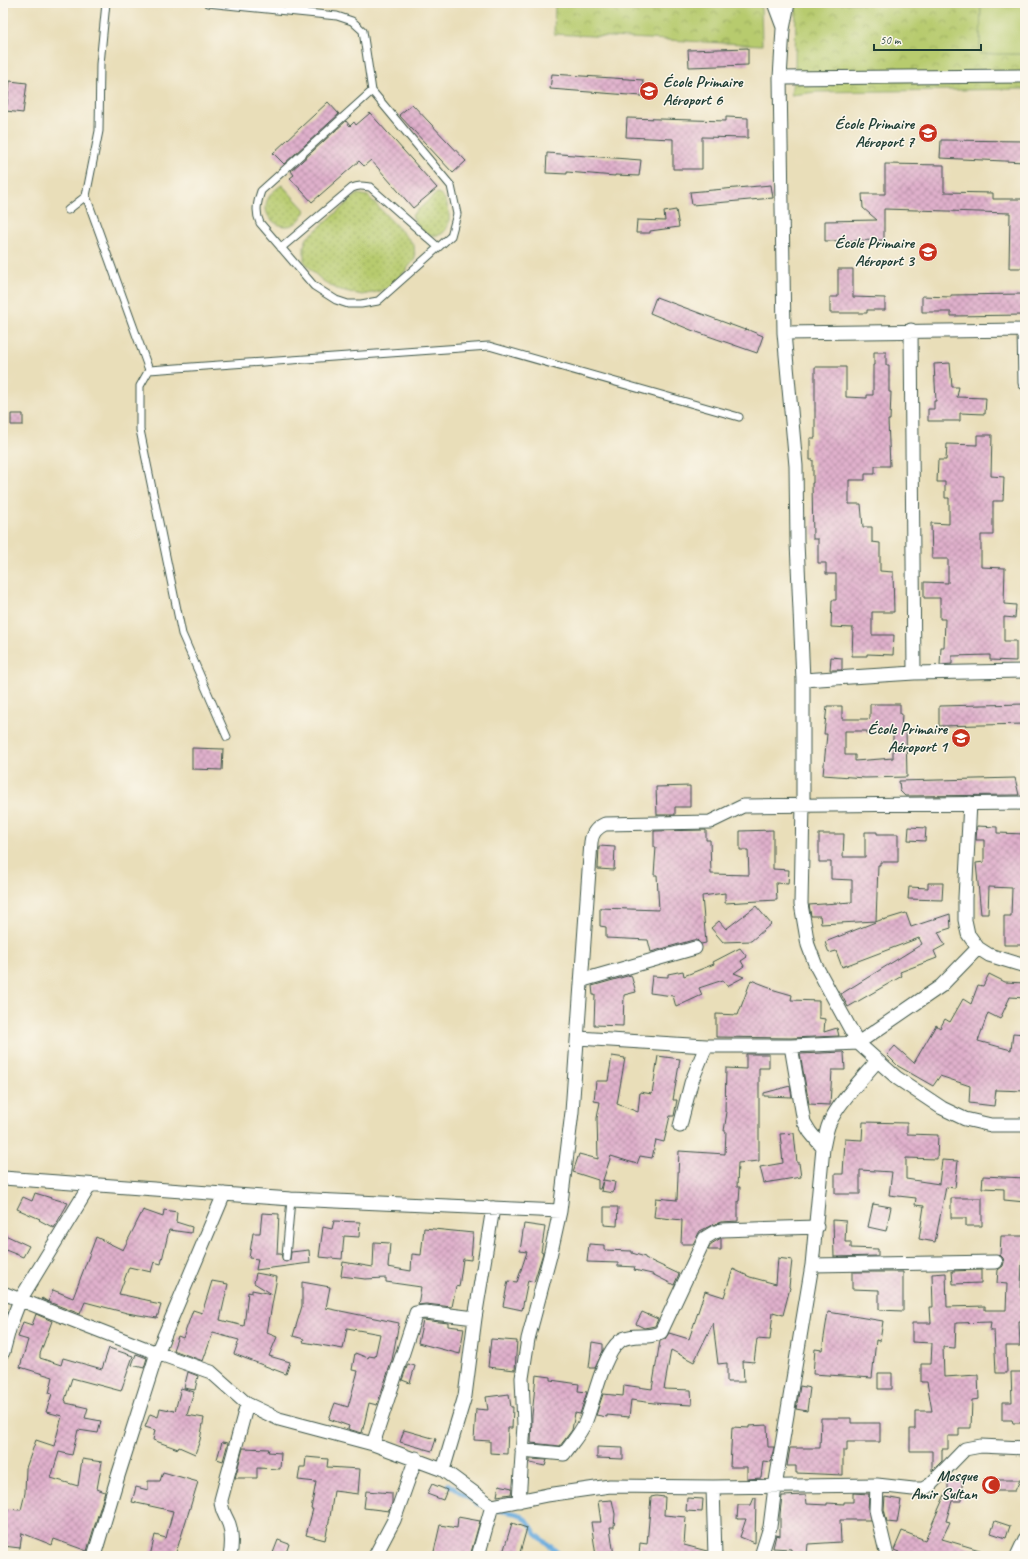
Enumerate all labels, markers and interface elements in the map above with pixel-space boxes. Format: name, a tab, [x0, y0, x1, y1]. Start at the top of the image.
scale bar	[874, 26, 981, 52]
text: 50 m	[880, 32, 902, 48]
place label: École Primaire Aéroport 6	[663, 72, 744, 110]
school or university icon: École Primaire Aéroport 6	[638, 80, 660, 102]
place label: École Primaire Aéroport 7	[835, 114, 916, 152]
school or university icon: École Primaire Aéroport 7	[917, 122, 939, 144]
place label: École Primaire Aéroport 3	[835, 233, 916, 271]
school or university icon: École Primaire Aéroport 3	[917, 241, 939, 263]
place label: École Primaire Aéroport 1	[868, 719, 949, 757]
school or university icon: École Primaire Aéroport 1	[950, 727, 972, 749]
place label: Mosque Amir Sultan	[911, 1466, 979, 1504]
mosque icon: Mosque Amir Sultan	[980, 1474, 1002, 1496]

